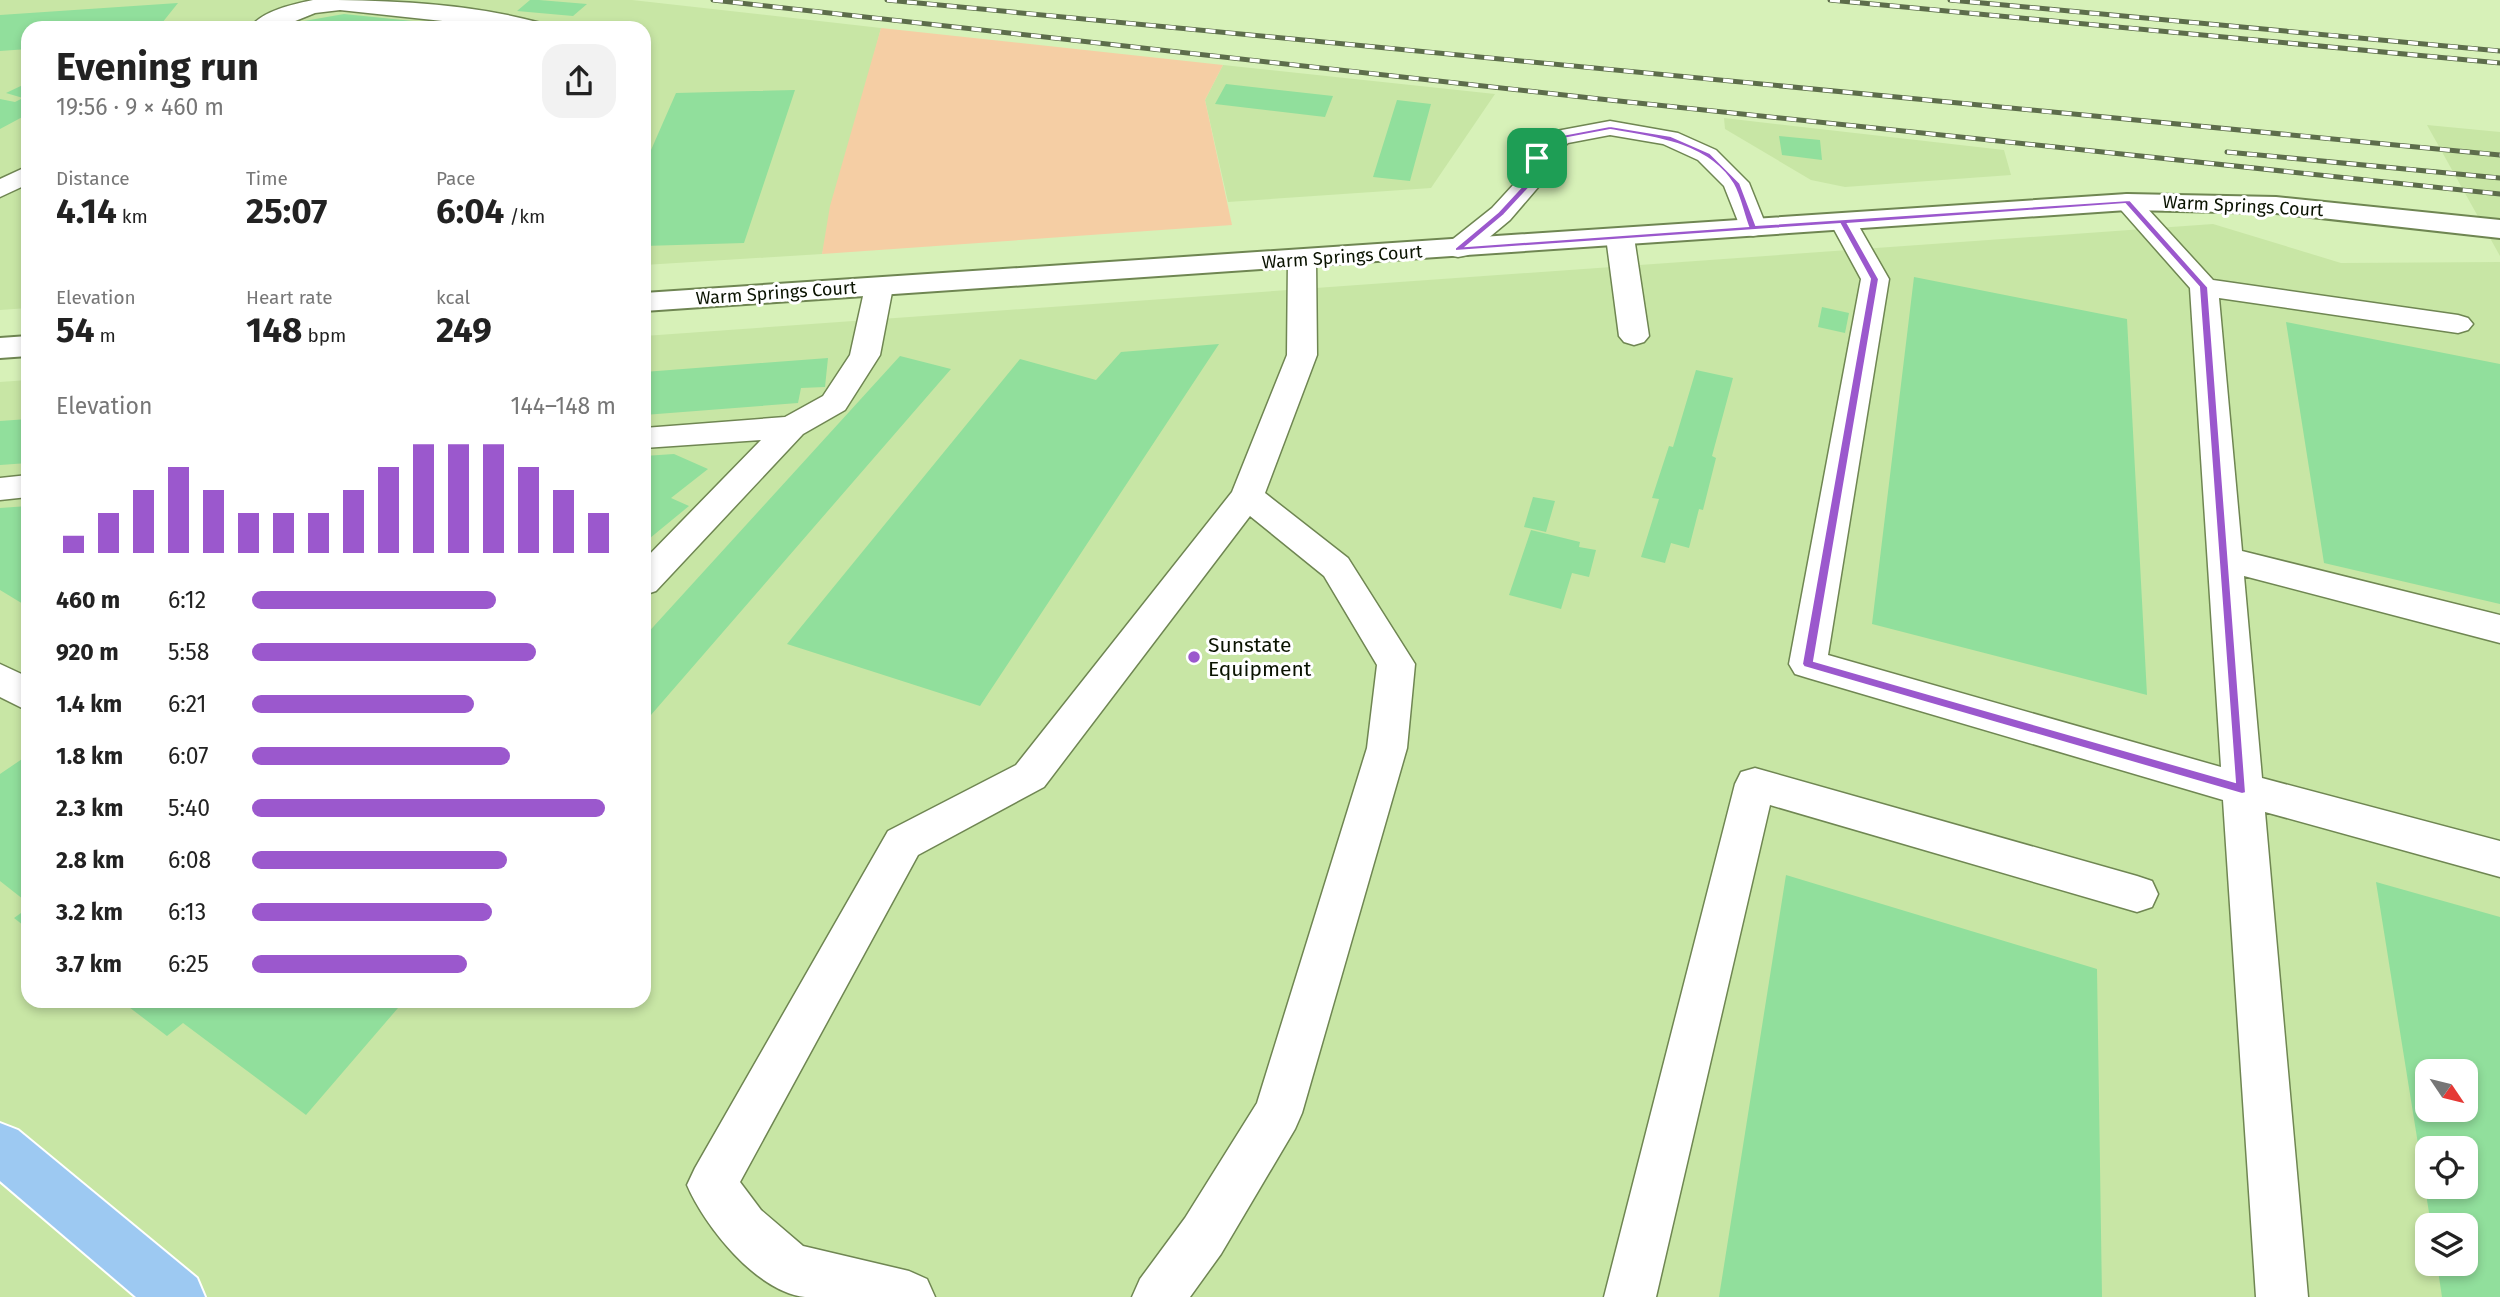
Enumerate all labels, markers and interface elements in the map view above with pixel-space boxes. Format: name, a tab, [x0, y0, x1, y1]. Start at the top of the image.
text: Evening run	[56, 44, 259, 90]
button: share	[542, 44, 616, 118]
text: 19:56 · 9 × 460 m	[56, 93, 224, 121]
pin	[1507, 128, 1567, 188]
icon: arrive	[1518, 139, 1556, 177]
text: Distance	[56, 167, 130, 190]
text: Time	[246, 167, 288, 190]
text: Pace	[436, 167, 475, 190]
text: 4.14	[56, 190, 117, 232]
text: 25:07	[246, 190, 327, 232]
text: 6:04	[436, 190, 504, 232]
street label: Warm Springs Court	[2162, 191, 2324, 221]
text: km	[117, 205, 148, 228]
text: /km	[504, 205, 545, 228]
street label: Warm Springs Court	[1261, 240, 1424, 274]
street label: Warm Springs Court	[695, 276, 858, 310]
text: Elevation	[56, 286, 136, 309]
text: Heart rate	[246, 286, 333, 309]
text: kcal	[436, 286, 470, 309]
text: 54	[56, 309, 95, 351]
text: 148	[246, 309, 302, 351]
text: 249	[436, 309, 492, 351]
text: m	[95, 324, 116, 347]
text: bpm	[302, 324, 346, 347]
text: Elevation	[56, 392, 152, 420]
text: 144–148 m	[511, 392, 616, 420]
text: 460 m	[56, 586, 120, 614]
text: 6:12	[168, 586, 206, 614]
place label: Sunstate Equipment	[1208, 632, 1312, 682]
text: 920 m	[56, 638, 119, 666]
text: 5:58	[168, 638, 209, 666]
marker: Sunstate Equipment	[1186, 649, 1202, 665]
text: 1.4 km	[56, 690, 122, 718]
text: 6:21	[168, 690, 207, 718]
text: 1.8 km	[56, 742, 123, 770]
text: 6:07	[168, 742, 208, 770]
text: 2.3 km	[56, 794, 123, 822]
text: 5:40	[168, 794, 210, 822]
text: 2.8 km	[56, 846, 124, 874]
text: 6:08	[168, 846, 211, 874]
text: 3.2 km	[56, 898, 123, 926]
text: 6:13	[168, 898, 206, 926]
text: 3.7 km	[56, 950, 122, 978]
text: 6:25	[168, 950, 209, 978]
north arrow	[2415, 1059, 2478, 1122]
map controls	[2415, 1059, 2478, 1276]
button: locate	[2415, 1136, 2478, 1199]
button: layers	[2415, 1213, 2478, 1276]

